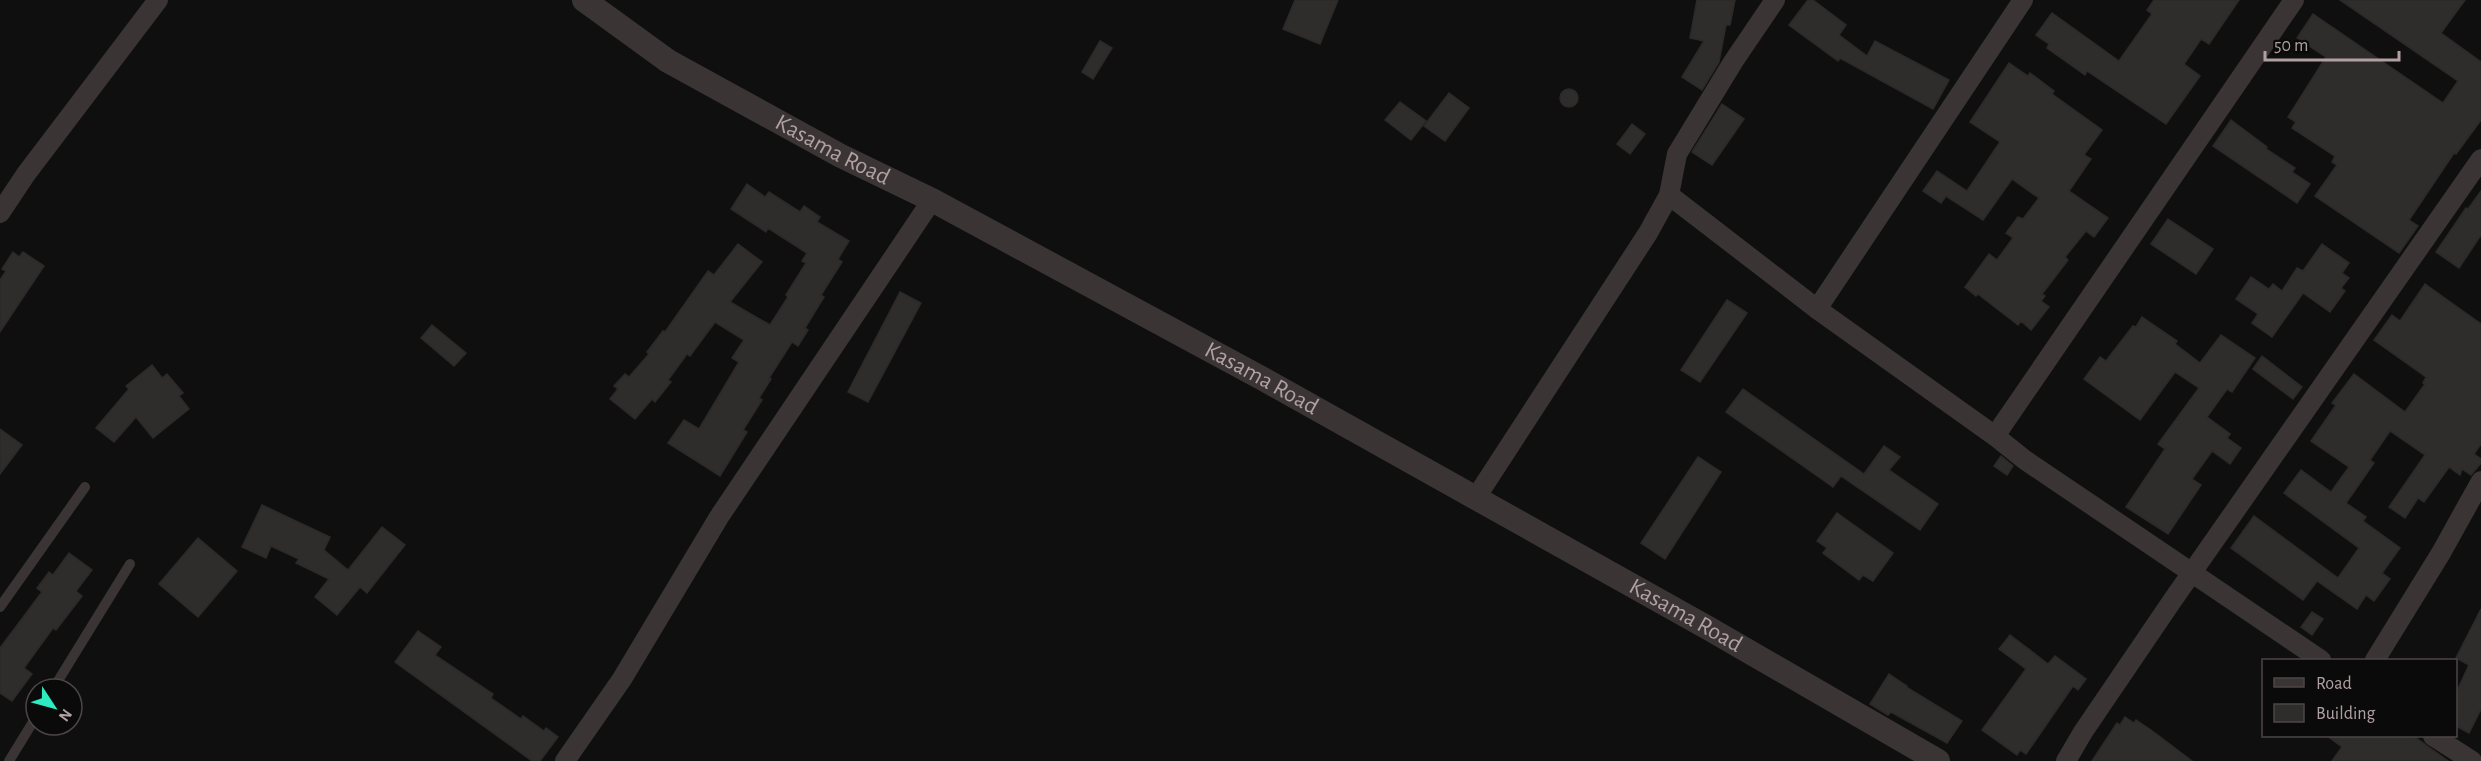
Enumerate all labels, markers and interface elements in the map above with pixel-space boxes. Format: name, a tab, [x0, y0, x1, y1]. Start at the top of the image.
scale bar	[2265, 24, 2398, 62]
text: 50 m	[2274, 37, 2308, 55]
street label: Kasama Road	[771, 110, 894, 190]
street label: Kasama Road	[1201, 338, 1322, 419]
street label: Kasama Road	[1625, 574, 1746, 657]
legend	[2262, 659, 2457, 737]
text: Road	[2316, 675, 2352, 693]
north arrow	[24, 677, 84, 737]
text: Building	[2316, 705, 2376, 723]
text: N	[56, 706, 75, 724]

